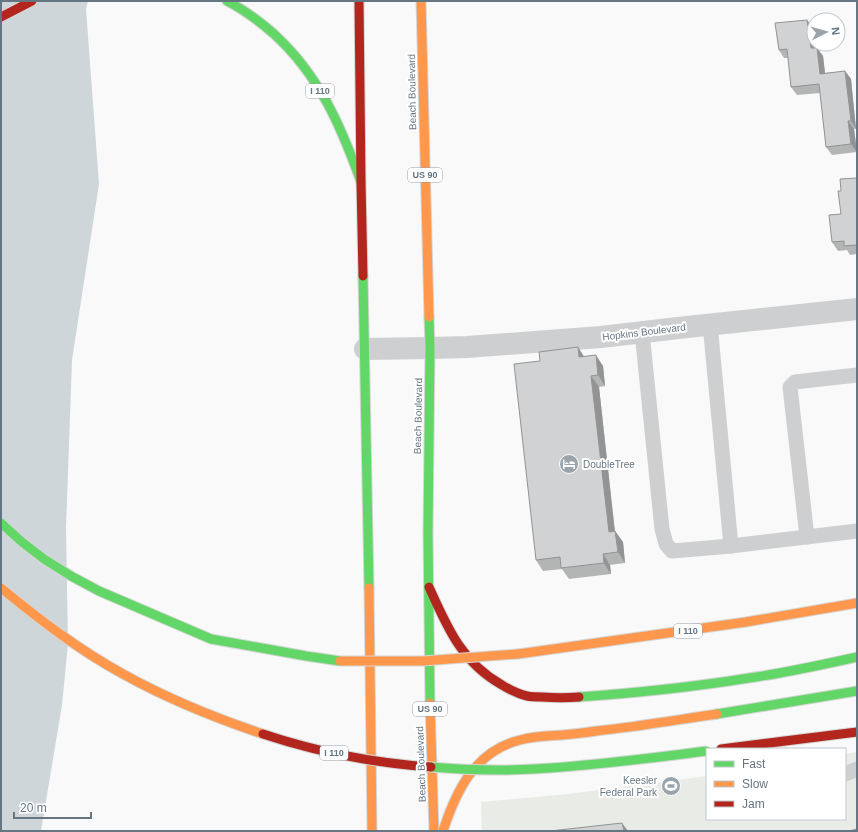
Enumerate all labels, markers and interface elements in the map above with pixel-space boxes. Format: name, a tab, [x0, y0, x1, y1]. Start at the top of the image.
north arrow	[806, 12, 846, 52]
text: N	[830, 26, 842, 36]
street label: Beach Boulevard	[406, 54, 418, 130]
road number: I 110	[306, 84, 334, 98]
road number: US 90	[408, 168, 442, 182]
street label: Hopkins Boulevard	[602, 321, 686, 343]
street label: Beach Boulevard	[412, 378, 424, 454]
hotel icon: DoubleTree	[558, 453, 580, 475]
place label: DoubleTree	[583, 459, 635, 470]
road number: I 110	[674, 624, 702, 638]
road number: US 90	[413, 702, 447, 716]
street label: Beach Boulevard	[414, 726, 428, 802]
road number: I 110	[320, 746, 348, 760]
legend	[706, 748, 846, 820]
text: Fast	[742, 757, 766, 771]
place label: Keesler Federal Park	[600, 775, 658, 798]
sports icon: Keesler Federal Park	[660, 775, 682, 797]
text: Slow	[742, 777, 768, 791]
scale bar	[14, 794, 91, 820]
text: Jam	[742, 797, 765, 811]
text: 20 m	[20, 801, 47, 815]

